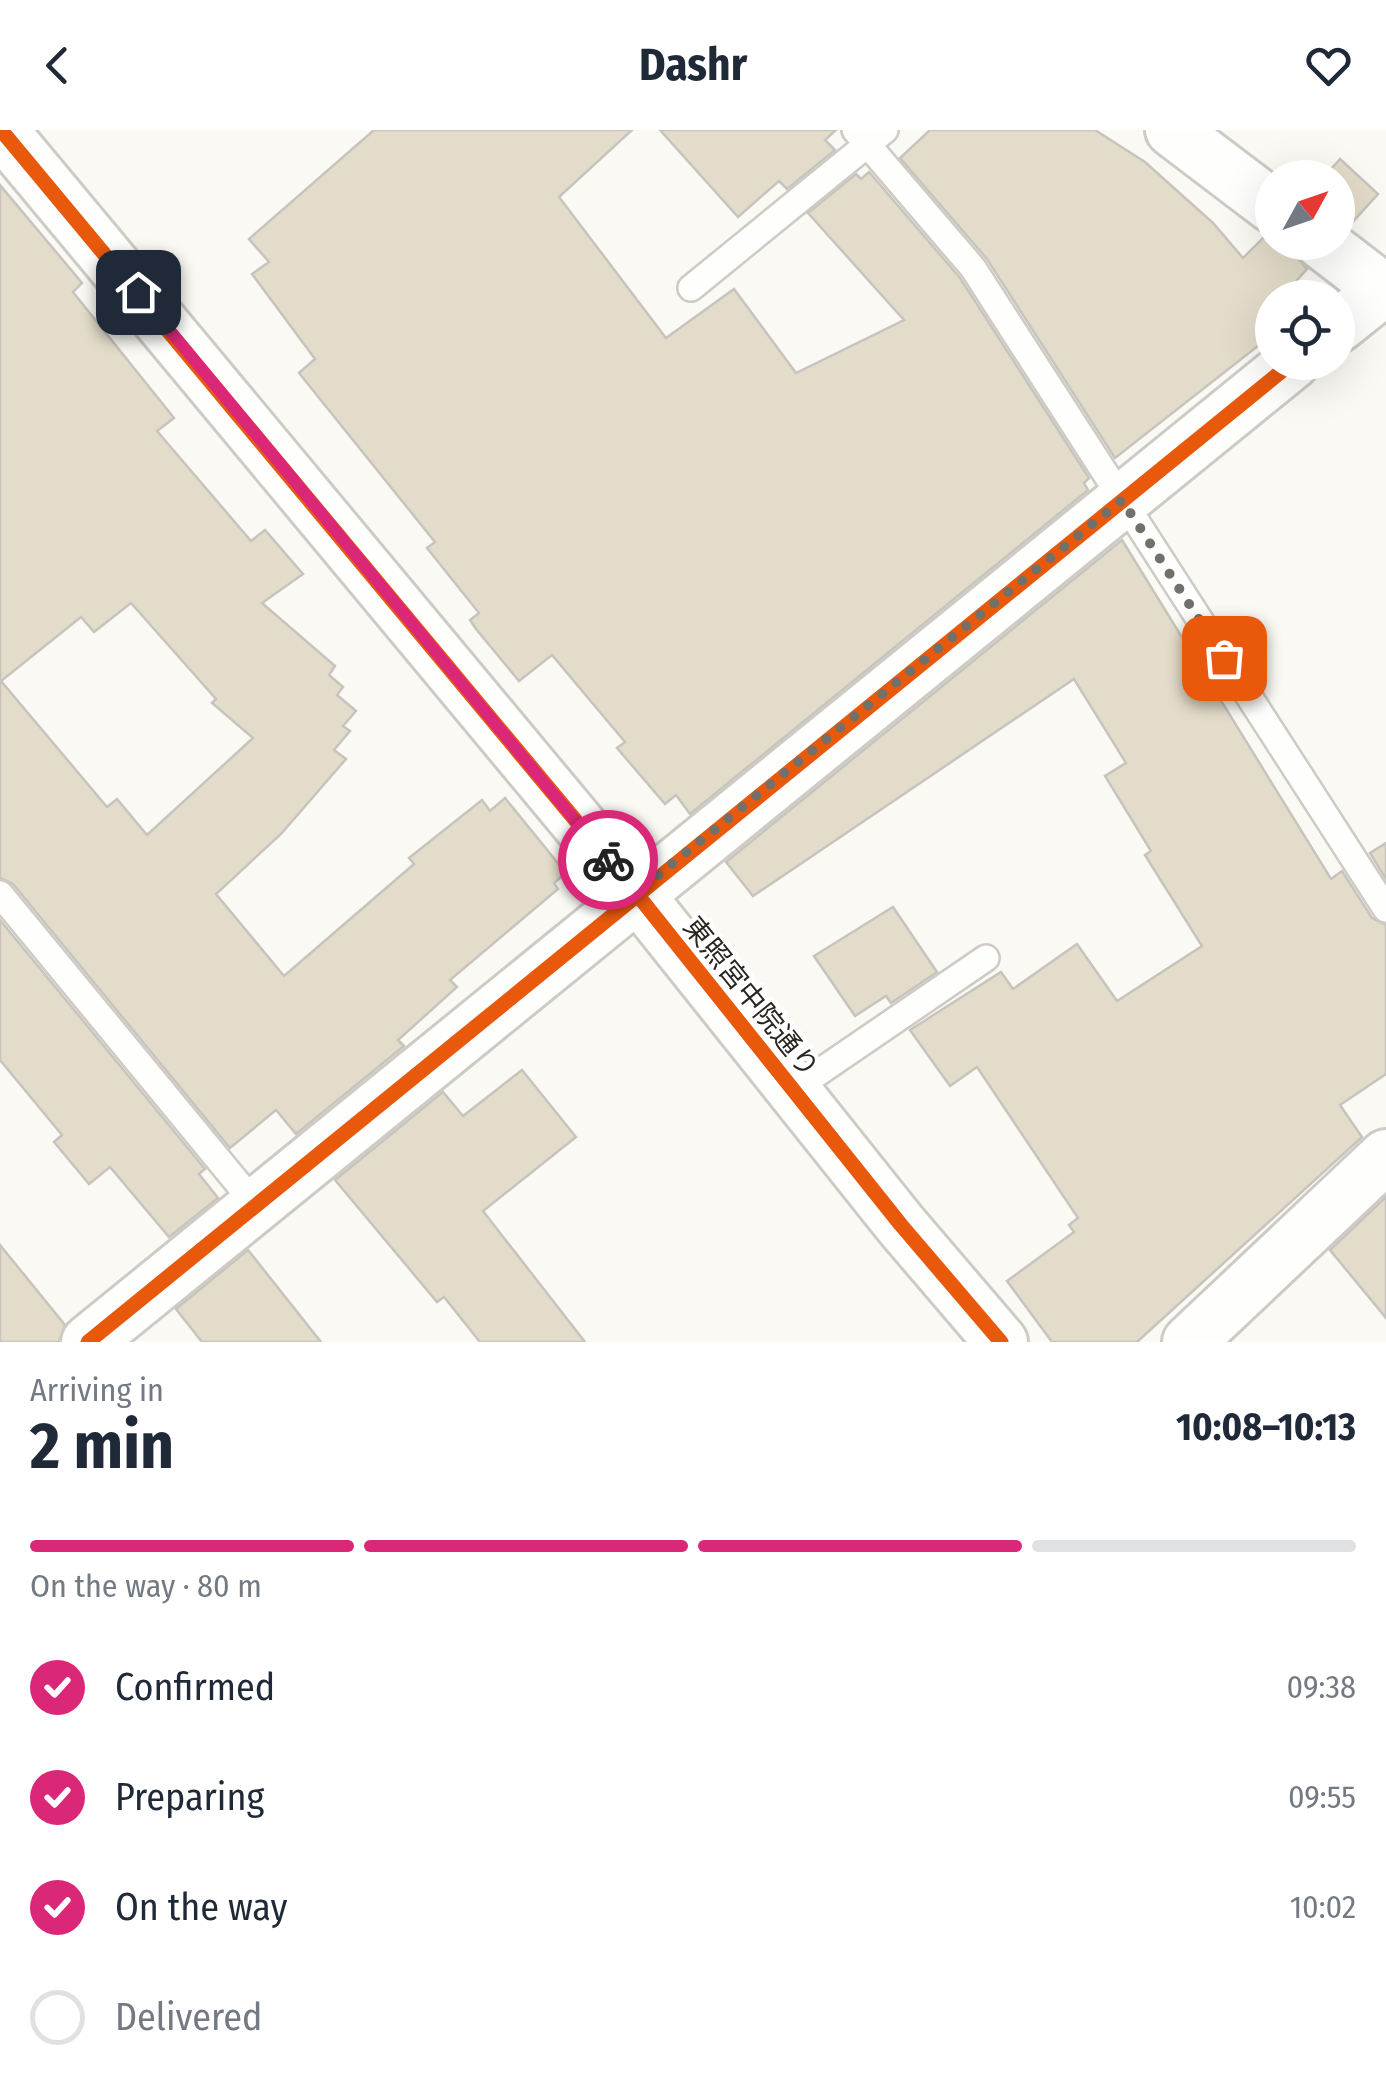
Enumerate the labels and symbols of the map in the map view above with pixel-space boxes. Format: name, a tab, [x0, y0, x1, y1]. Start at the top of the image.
north arrow	[1255, 160, 1355, 260]
pin	[96, 250, 181, 335]
pin	[1182, 616, 1267, 701]
courier	[558, 810, 658, 910]
street label: 東照宮中院通り	[676, 910, 826, 1084]

